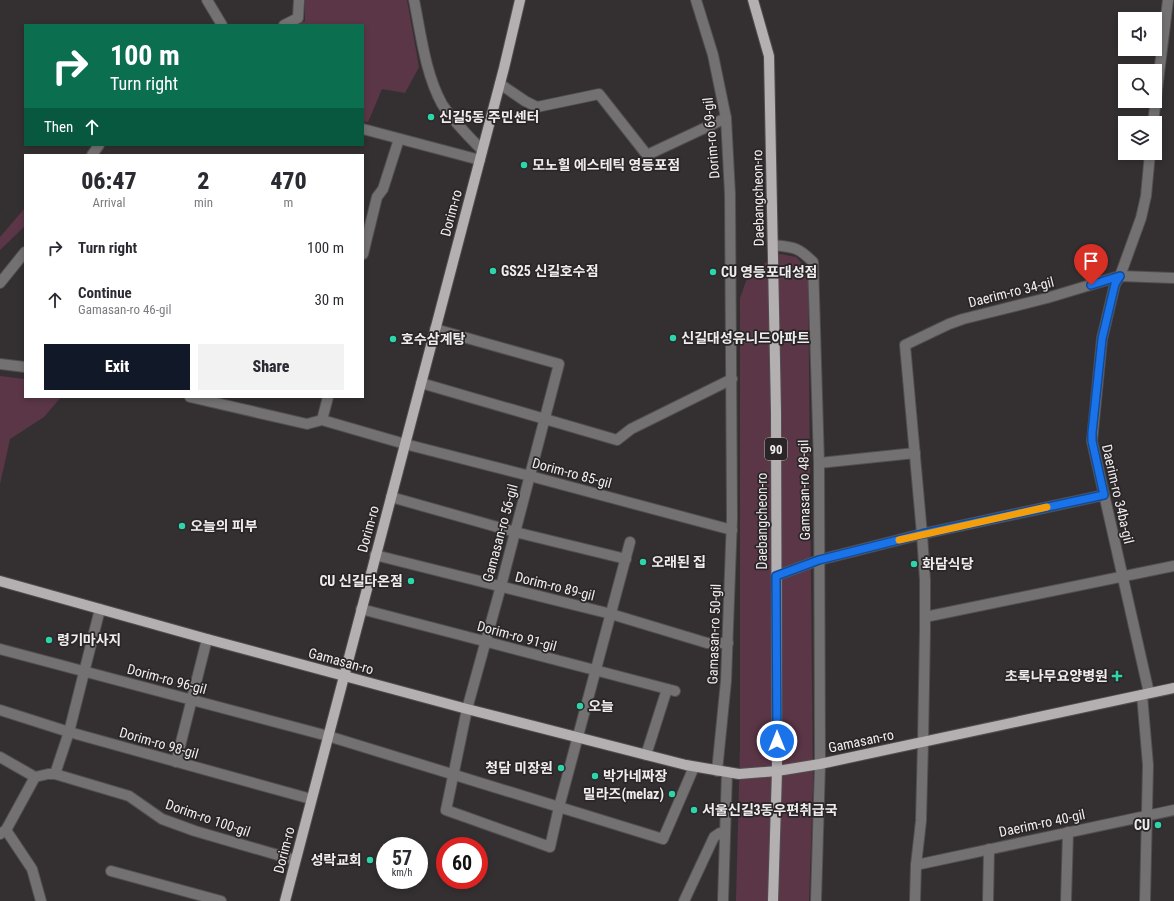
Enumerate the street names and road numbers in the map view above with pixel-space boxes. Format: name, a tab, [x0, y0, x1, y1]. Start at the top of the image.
street label: Dorim-ro 69-gil	[699, 97, 723, 179]
street label: Daebangcheon-ro	[749, 149, 767, 247]
street label: Dorim-ro	[437, 188, 465, 238]
street label: Daerim-ro 34-gil	[966, 274, 1056, 310]
road number: 90	[765, 438, 787, 460]
street label: Gamasan-ro 48-gil	[795, 440, 813, 540]
street label: Daerim-ro 34ba-gil	[1099, 443, 1137, 545]
street label: Dorim-ro 85-gil	[531, 455, 613, 491]
street label: Daebangcheon-ro	[754, 473, 770, 569]
street label: Gamasan-ro 56-gil	[479, 482, 521, 584]
street label: Dorim-ro	[354, 504, 382, 554]
street label: Dorim-ro 89-gil	[514, 568, 596, 604]
street label: Gamasan-ro 50-gil	[704, 583, 724, 685]
street label: Dorim-ro 91-gil	[476, 618, 558, 654]
street label: Gamasan-ro	[307, 645, 375, 677]
street label: Dorim-ro 96-gil	[126, 661, 208, 697]
street label: Dorim-ro 98-gil	[118, 724, 200, 762]
street label: Gamasan-ro	[827, 726, 895, 756]
street label: Dorim-ro 100-gil	[164, 796, 252, 840]
street label: Daerim-ro 40-gil	[997, 806, 1087, 840]
street label: Dorim-ro	[270, 825, 298, 875]

